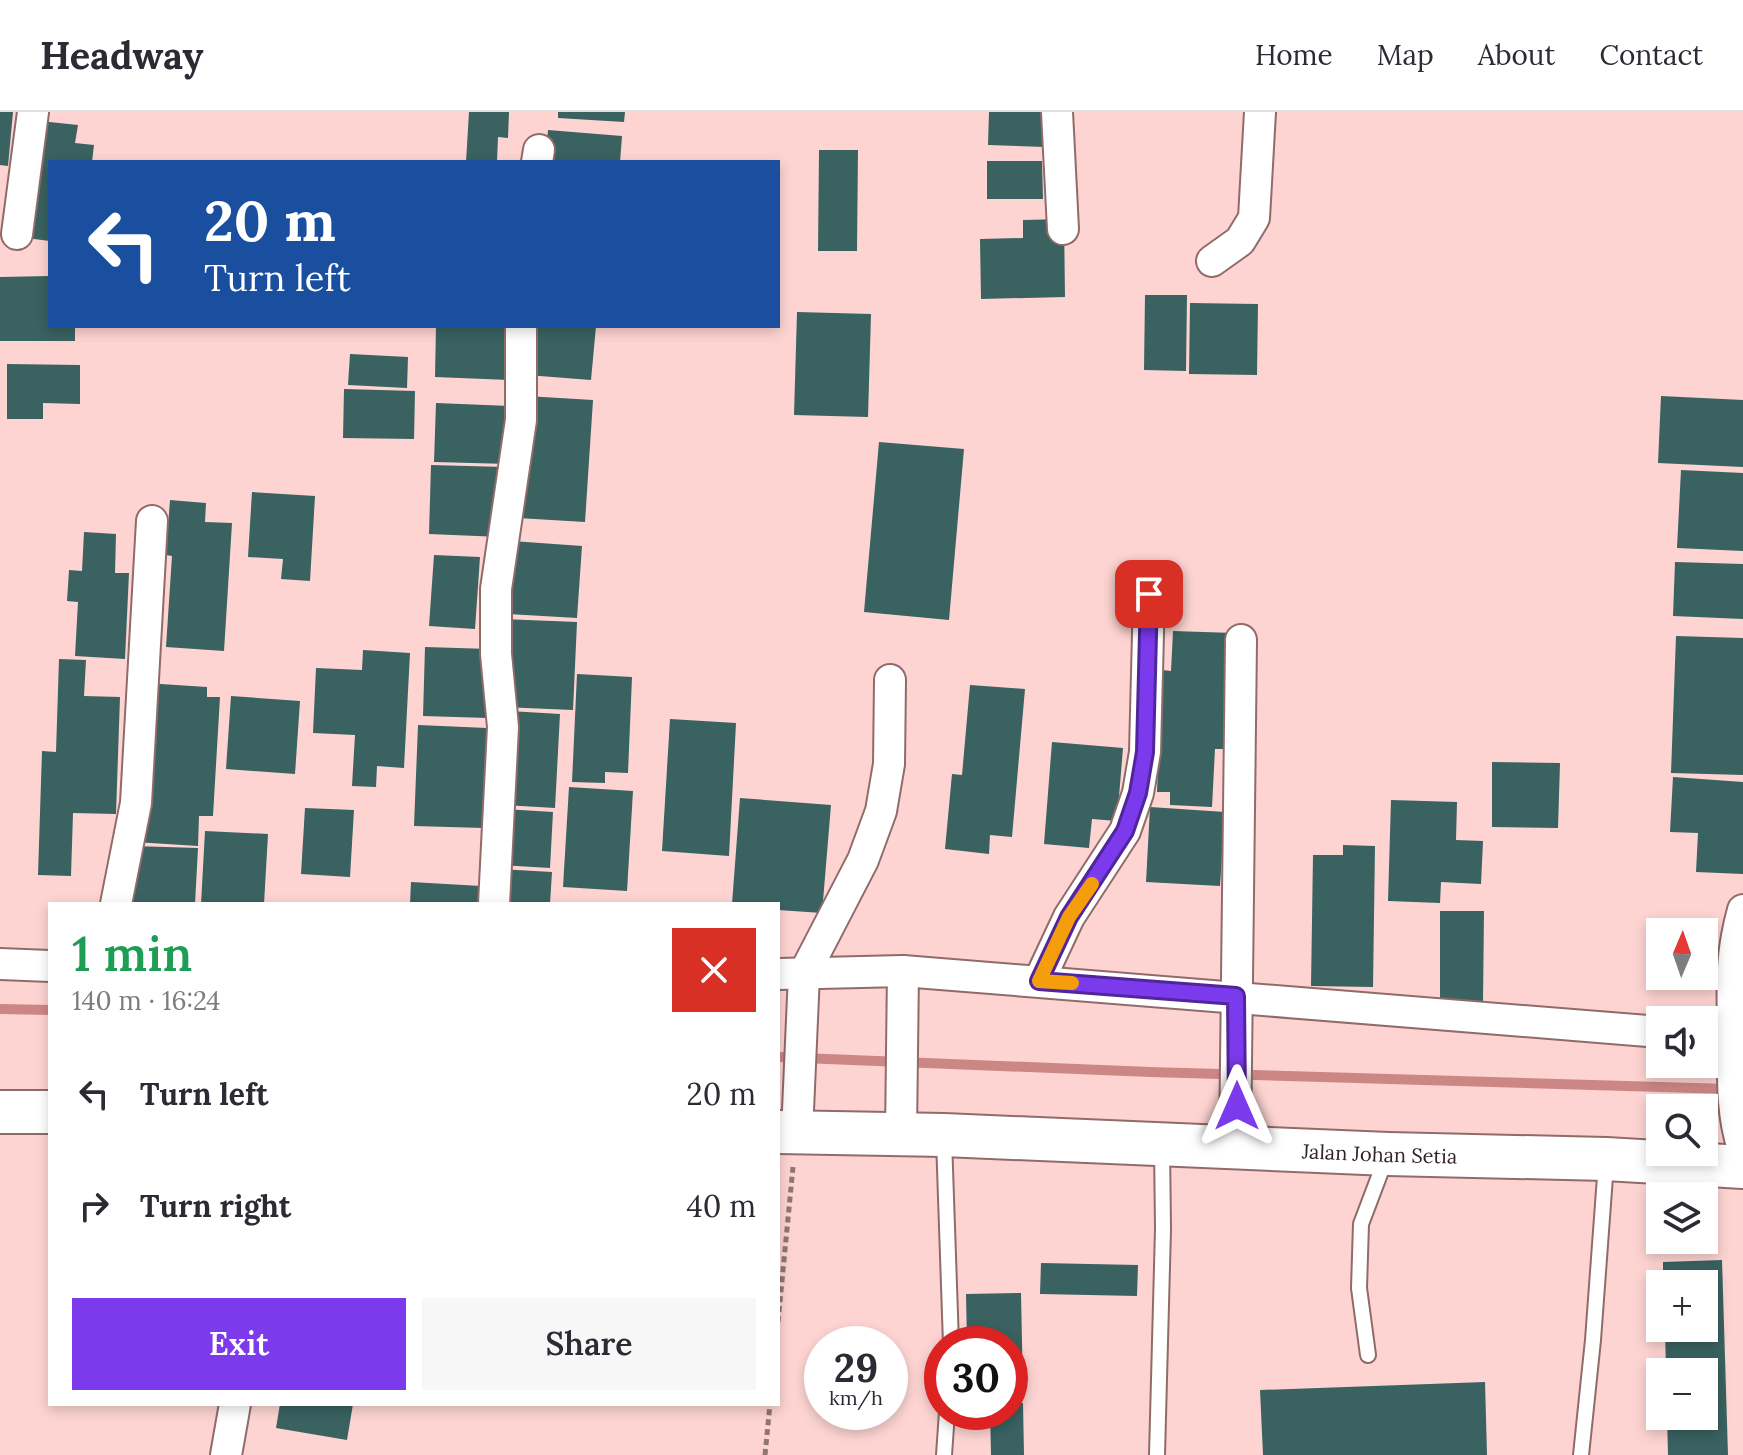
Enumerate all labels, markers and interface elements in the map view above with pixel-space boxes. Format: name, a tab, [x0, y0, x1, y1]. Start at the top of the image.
text: Headway	[40, 31, 203, 79]
text: Home	[1255, 37, 1333, 73]
text: Map	[1377, 37, 1434, 73]
text: About	[1478, 37, 1555, 73]
text: Contact	[1599, 37, 1703, 73]
text: 20 m	[204, 185, 336, 256]
icon: left	[72, 192, 176, 296]
text: Turn left	[204, 255, 351, 301]
pin	[1115, 560, 1183, 628]
icon: arrive	[1127, 572, 1171, 616]
north arrow	[1646, 918, 1718, 990]
map controls	[1646, 918, 1718, 1430]
text: 1 min	[72, 923, 192, 984]
button: close	[672, 928, 756, 1012]
text: 140 m · 16:24	[72, 984, 220, 1017]
button: sound	[1646, 1006, 1718, 1078]
position arrow	[1195, 1064, 1279, 1148]
icon: left	[72, 1072, 116, 1116]
text: Turn left	[140, 1075, 268, 1113]
text: 20 m	[687, 1075, 756, 1113]
button: search	[1646, 1094, 1718, 1166]
street label: Jalan Johan Setia	[1300, 1138, 1457, 1168]
button: layers	[1646, 1182, 1718, 1254]
icon: right	[72, 1184, 116, 1228]
text: Turn right	[140, 1187, 291, 1225]
text: 40 m	[686, 1187, 756, 1225]
button: +	[1646, 1270, 1718, 1342]
button: Exit	[72, 1298, 406, 1390]
button: Share	[422, 1298, 756, 1390]
speed limit sign: 30	[924, 1326, 1028, 1430]
text: 29	[834, 1342, 878, 1393]
button: −	[1646, 1358, 1718, 1430]
text: km/h	[829, 1385, 883, 1410]

